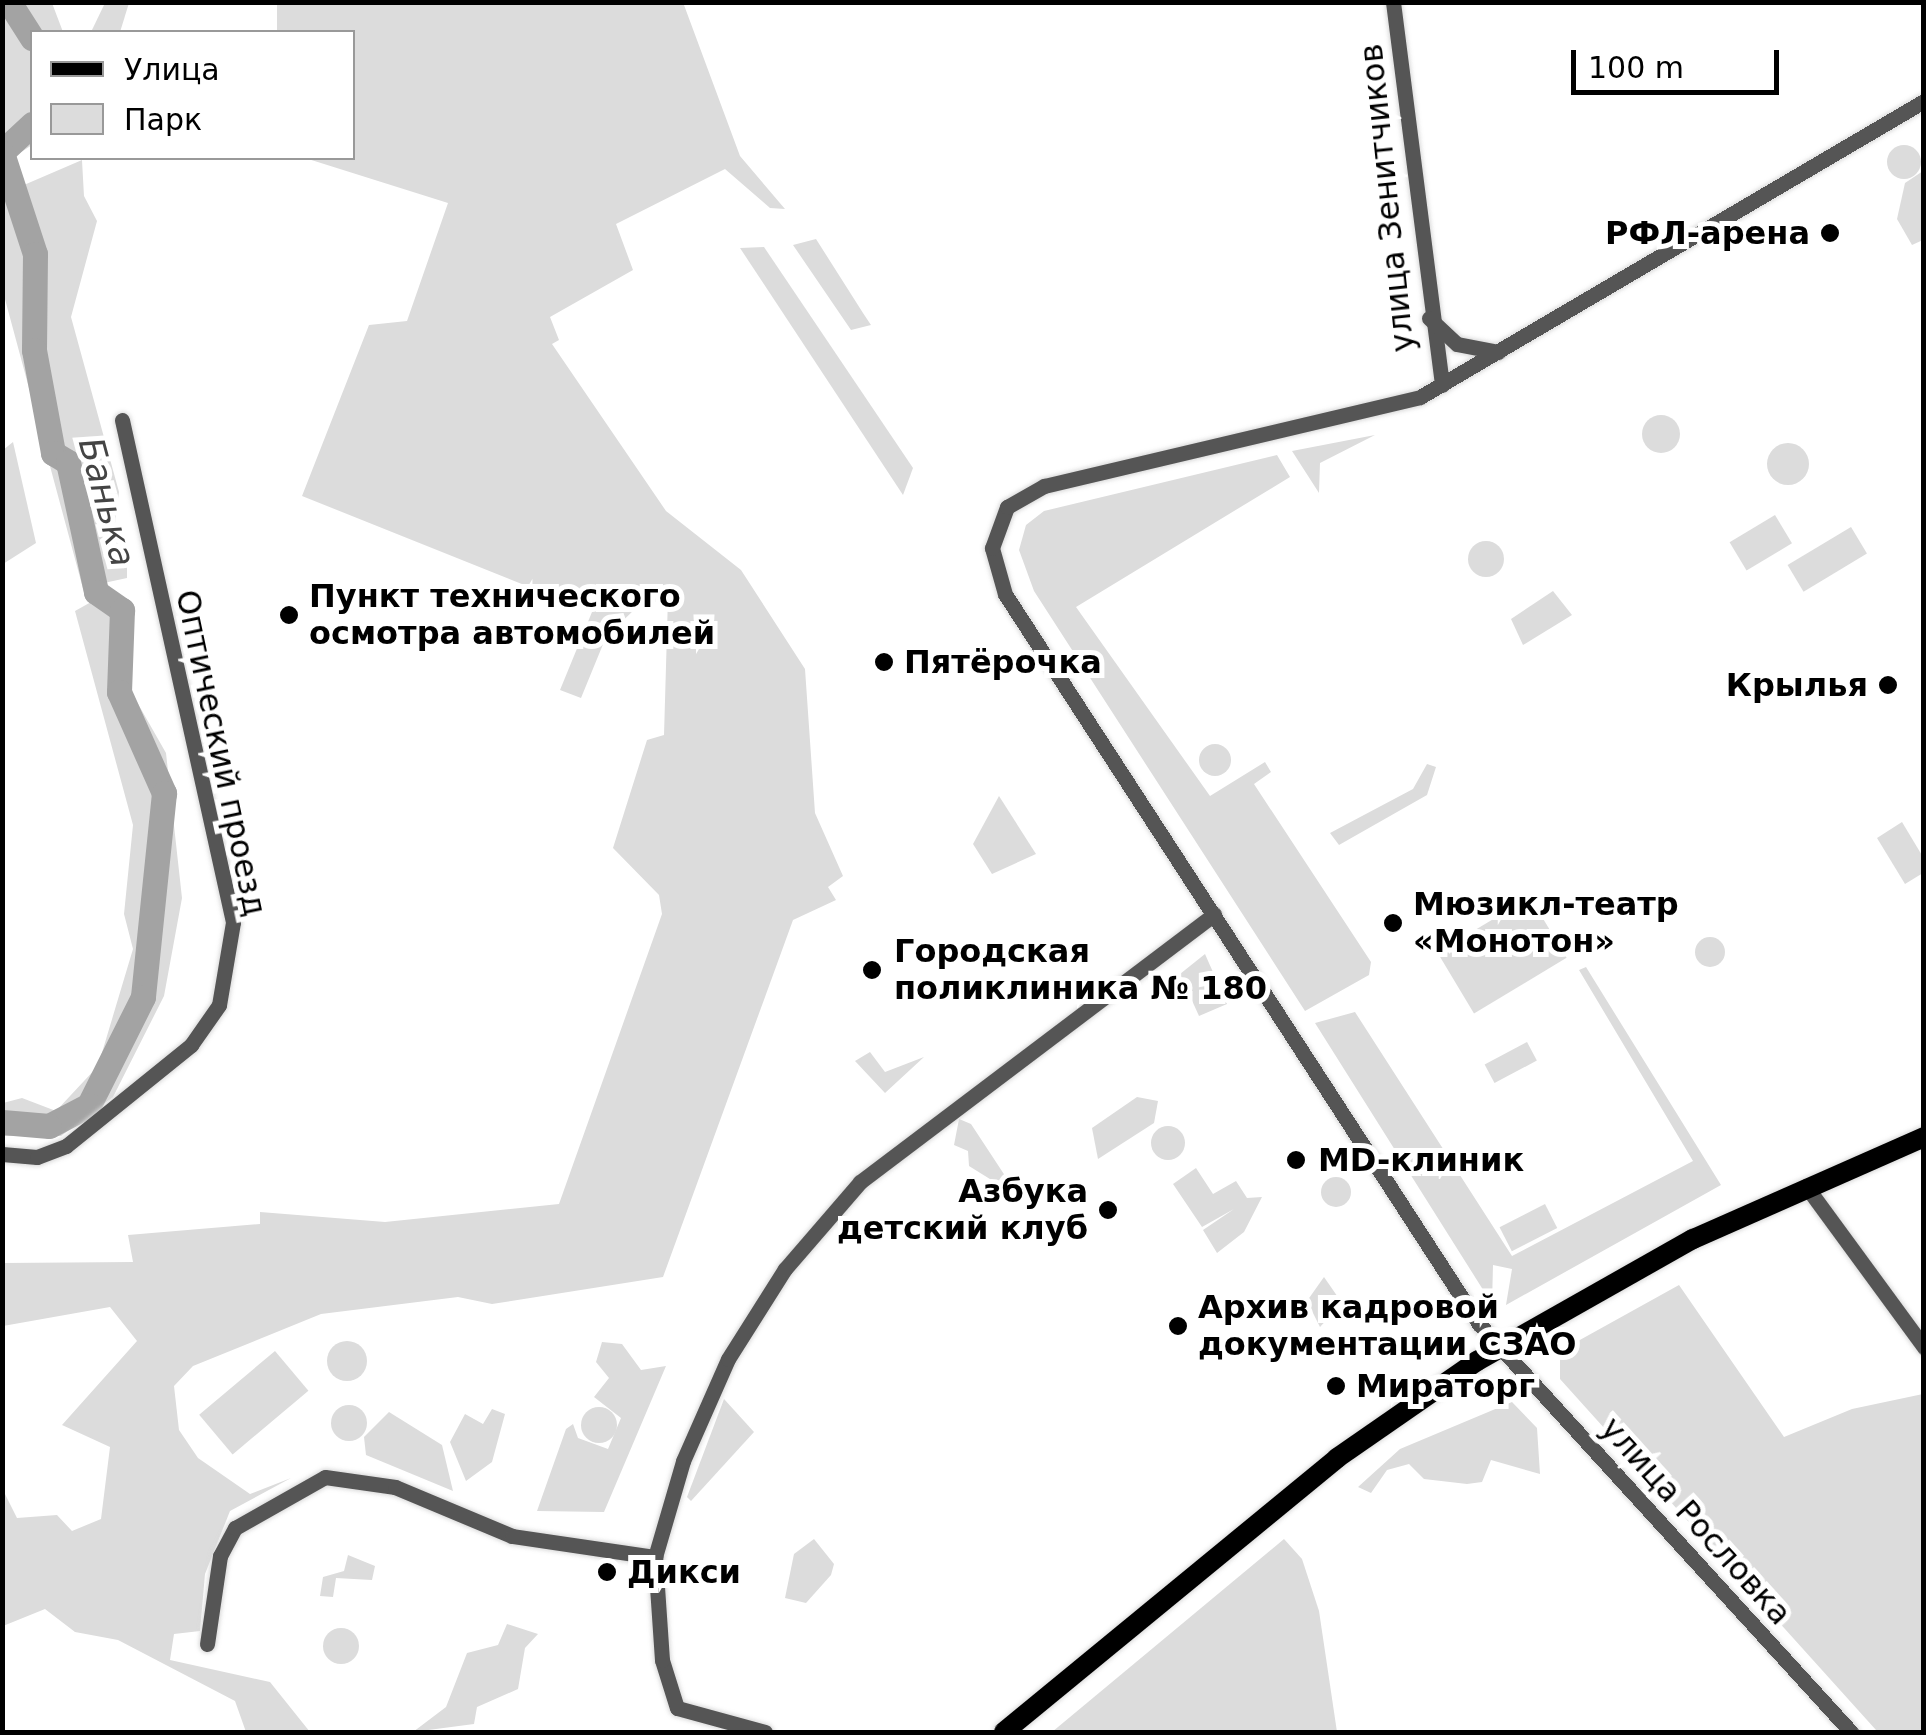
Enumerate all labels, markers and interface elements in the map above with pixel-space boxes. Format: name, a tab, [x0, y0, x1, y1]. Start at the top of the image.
legend	[30, 30, 355, 160]
scale bar	[1576, 30, 1784, 92]
street label: улица Зенитчиков	[1352, 42, 1422, 354]
text: 100 m	[1588, 50, 1684, 85]
text: Улица	[124, 52, 220, 87]
text: Парк	[124, 102, 202, 137]
place label: РФЛ-арена	[1605, 214, 1810, 252]
marker: РФЛ-арена	[1819, 222, 1841, 244]
water label: Банька	[70, 433, 144, 571]
place label: Пункт технического осмотра автомобилей	[309, 578, 715, 653]
street label: Оптический проезд	[168, 586, 274, 920]
marker: Пункт технического осмотра автомобилей	[278, 604, 300, 626]
place label: Пятёрочка	[904, 643, 1102, 681]
marker: Пятёрочка	[873, 651, 895, 673]
place label: Крылья	[1726, 666, 1868, 704]
marker: Крылья	[1877, 674, 1899, 696]
place label: Мюзикл-театр «Монотон»	[1413, 886, 1679, 961]
marker: Мюзикл-театр «Монотон»	[1382, 912, 1404, 934]
place label: Городская поликлиника № 180	[894, 933, 1267, 1008]
marker: Городская поликлиника № 180	[859, 957, 885, 983]
place label: MD-клиник	[1318, 1141, 1524, 1179]
marker: MD-клиник	[1283, 1147, 1309, 1173]
place label: Азбука детский клуб	[837, 1173, 1088, 1248]
marker: Азбука детский клуб	[1097, 1199, 1119, 1221]
place label: Архив кадровой документации СЗАО	[1198, 1289, 1576, 1364]
marker: Архив кадровой документации СЗАО	[1167, 1315, 1189, 1337]
place label: Мираторг	[1356, 1367, 1535, 1405]
marker: Мираторг	[1325, 1375, 1347, 1397]
street label: улица Рословка	[1593, 1409, 1799, 1633]
place label: Дикси	[627, 1553, 741, 1591]
marker: Дикси	[596, 1561, 618, 1583]

